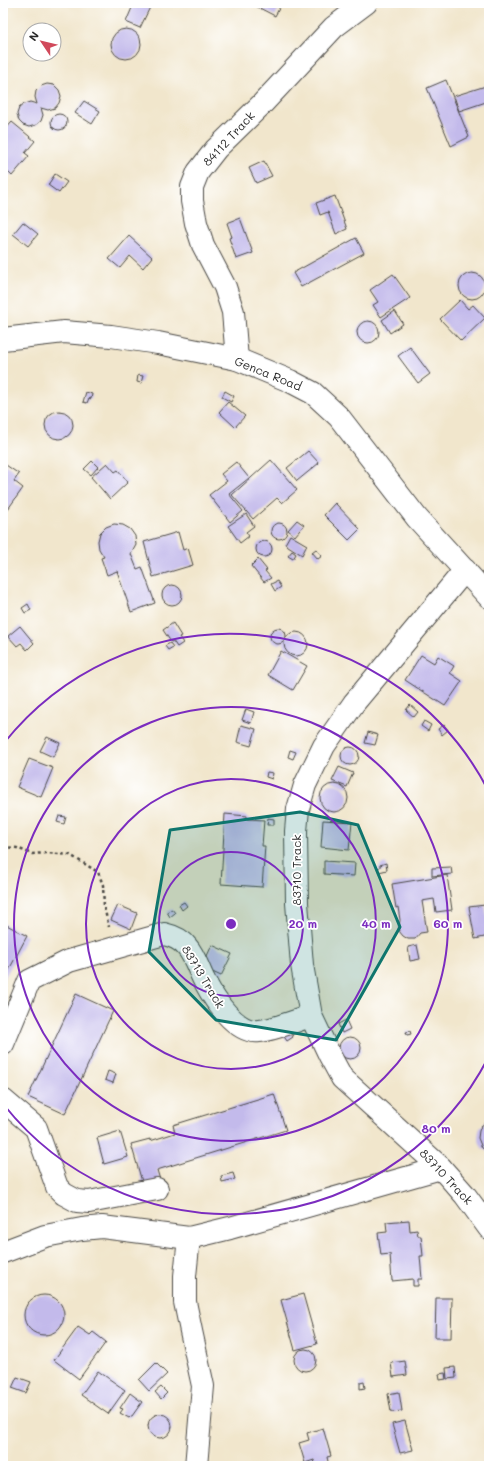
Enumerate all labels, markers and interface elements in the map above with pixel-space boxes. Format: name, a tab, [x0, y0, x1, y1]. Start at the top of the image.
north arrow	[22, 22, 62, 62]
text: N	[25, 28, 42, 44]
street label: 84112 Track	[199, 108, 258, 169]
street label: Genca Road	[232, 352, 305, 394]
street label: 83710 Track	[288, 834, 304, 906]
text: 20 m	[289, 915, 317, 931]
text: 40 m	[361, 915, 391, 931]
text: 60 m	[434, 915, 462, 931]
centre of rings	[224, 917, 238, 931]
street label: 83713 Track	[179, 942, 229, 1011]
text: 80 m	[421, 1120, 451, 1136]
street label: 83710 Track	[417, 1145, 477, 1208]

